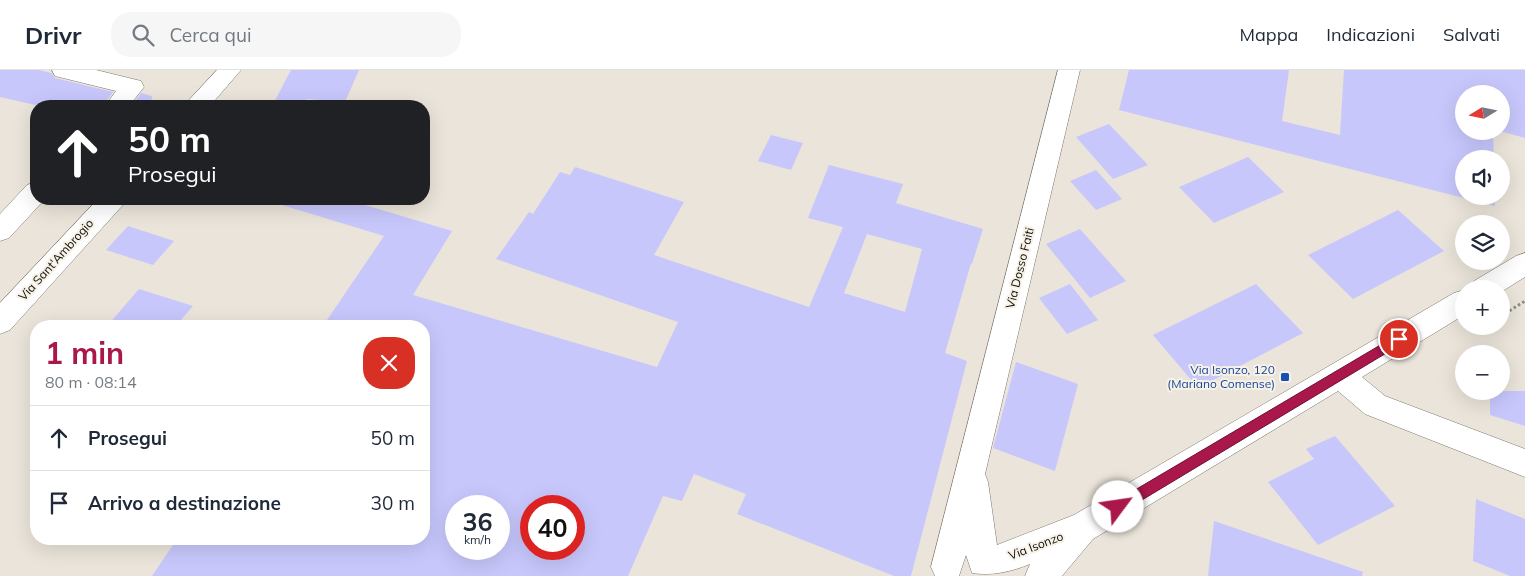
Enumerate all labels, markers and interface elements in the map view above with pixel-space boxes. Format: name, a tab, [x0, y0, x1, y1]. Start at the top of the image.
search box	[111, 12, 461, 57]
text: Drivr	[25, 20, 81, 50]
icon: search	[129, 21, 157, 49]
text: Cerca qui	[169, 23, 252, 47]
text: Mappa	[1240, 23, 1298, 46]
text: Indicazioni	[1326, 23, 1415, 46]
text: Salvati	[1443, 23, 1500, 46]
north arrow	[1455, 85, 1510, 140]
map controls	[1455, 85, 1510, 400]
text: 50 m	[128, 117, 211, 161]
icon: ahead	[45, 120, 110, 185]
button: sound	[1455, 150, 1510, 205]
text: Prosegui	[128, 160, 217, 188]
button: layers	[1455, 215, 1510, 270]
street label: Via Sant'Ambrogio	[15, 216, 96, 304]
street label: Via Dosso Faiti	[1002, 226, 1037, 310]
button: +	[1455, 280, 1510, 335]
pin	[1378, 318, 1420, 360]
icon: arrive	[1385, 325, 1413, 353]
text: 1 min	[45, 334, 124, 372]
button: close	[363, 337, 415, 389]
button: −	[1455, 345, 1510, 400]
place label: Via Isonzo, 120 (Mariano Comense)	[1167, 362, 1275, 391]
marker: Via Isonzo, 120 (Mariano Comense)	[1279, 371, 1291, 383]
text: 80 m · 08:14	[45, 372, 137, 392]
icon: ahead	[45, 424, 73, 452]
text: Prosegui	[88, 426, 167, 450]
text: 50 m	[371, 426, 415, 450]
position arrow	[1091, 480, 1143, 532]
icon: arrive	[45, 489, 73, 517]
text: Arrivo a destinazione	[88, 491, 281, 515]
text: 30 m	[371, 491, 415, 515]
speed limit sign: 40	[520, 495, 585, 560]
text: 36	[462, 506, 493, 537]
street label: Via Isonzo	[1006, 528, 1065, 563]
text: km/h	[464, 532, 491, 547]

